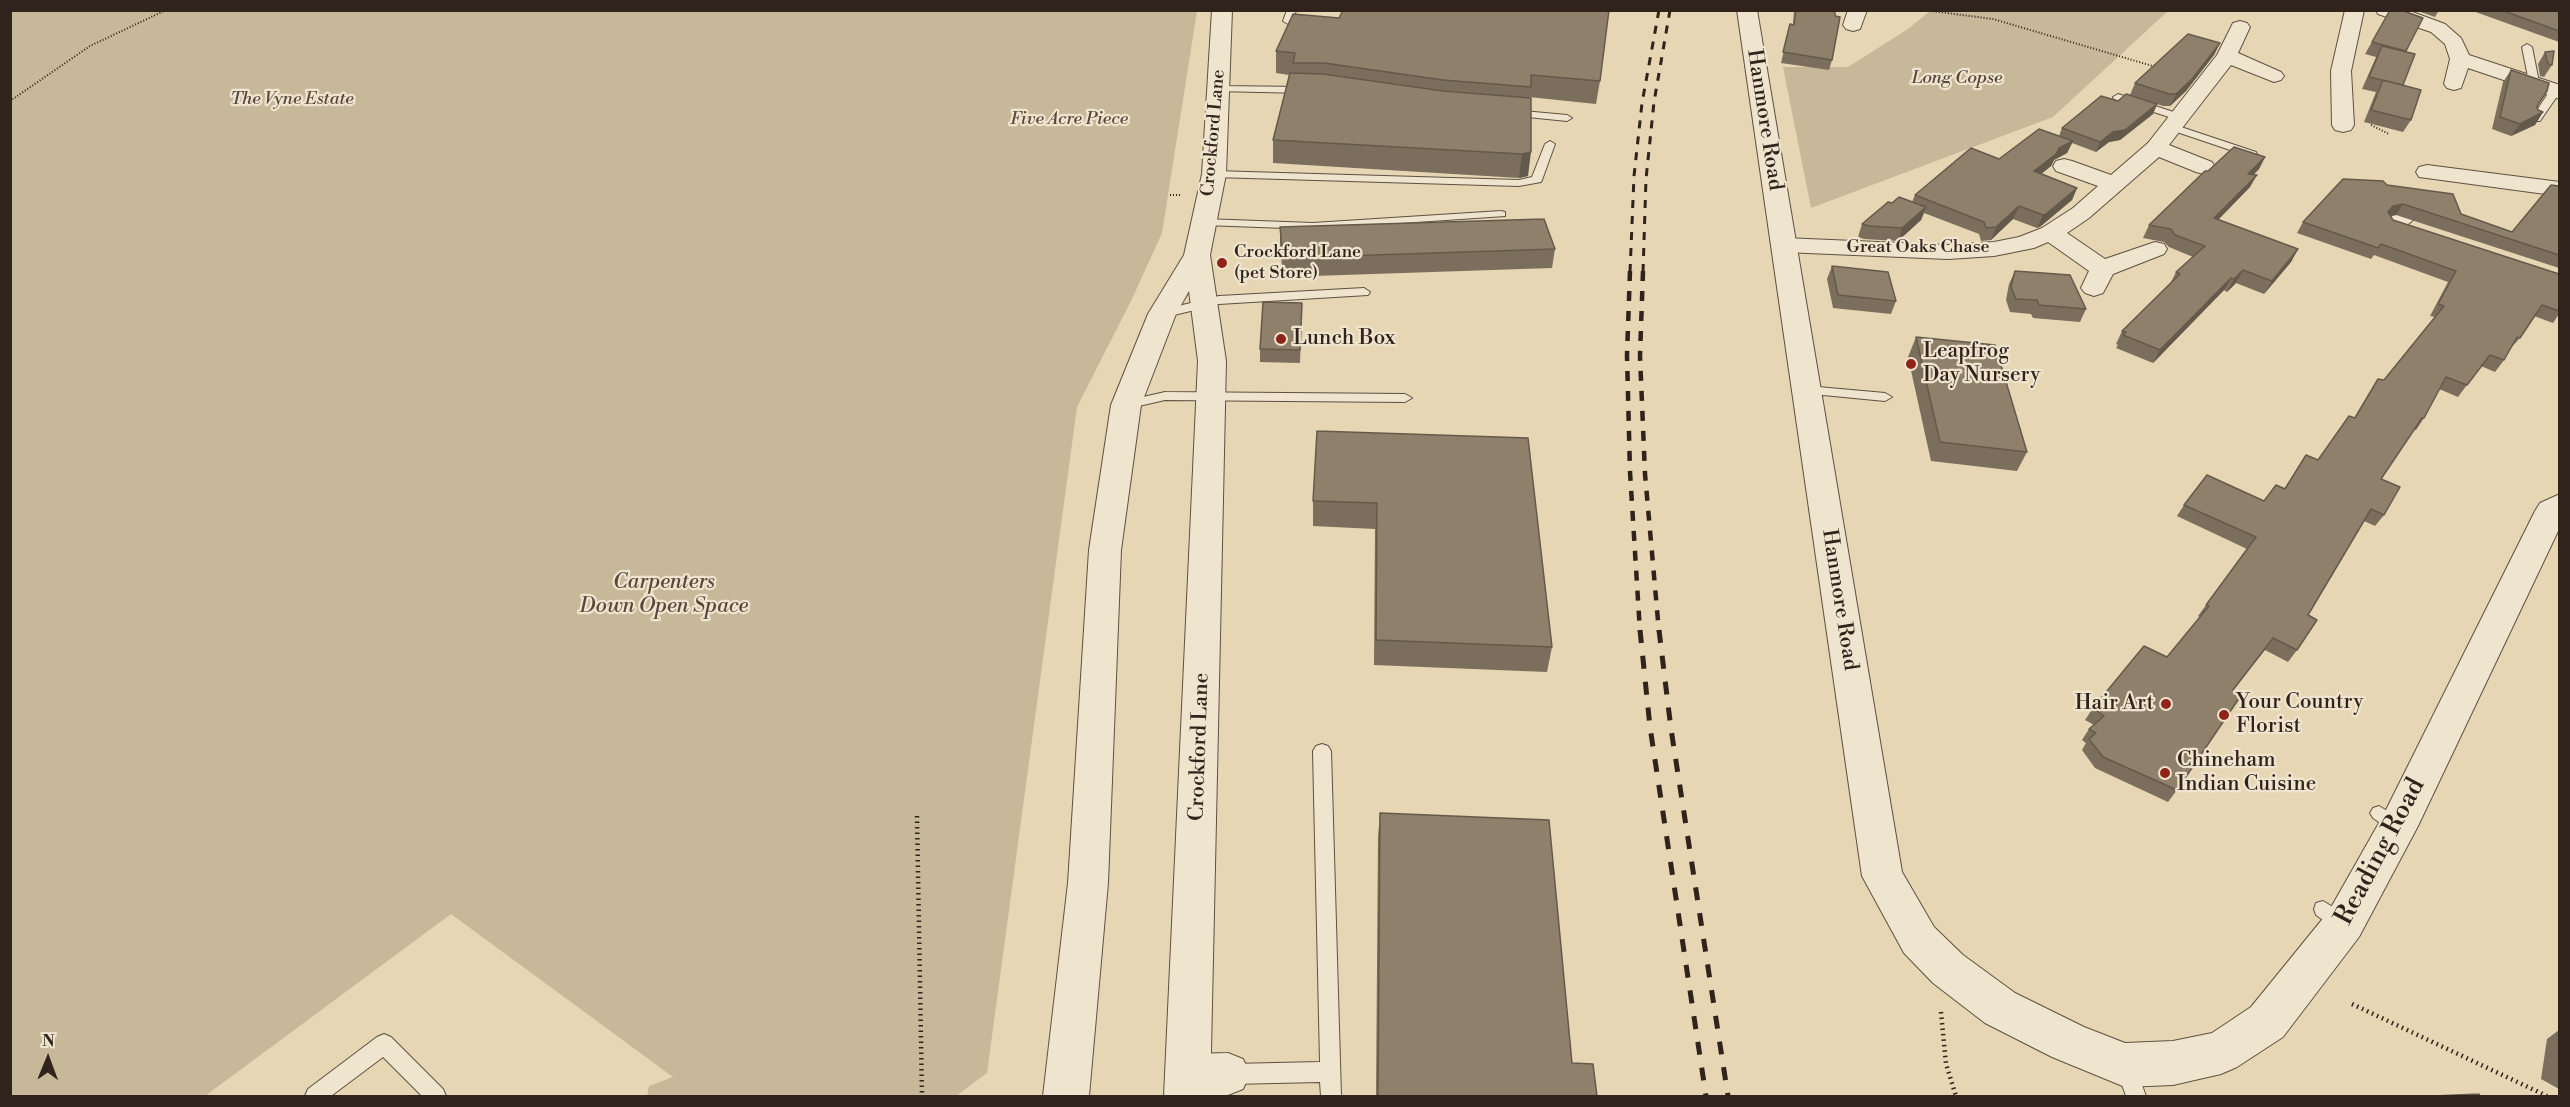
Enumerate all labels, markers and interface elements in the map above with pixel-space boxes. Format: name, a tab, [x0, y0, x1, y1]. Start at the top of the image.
street label: Hanmore Road	[1740, 48, 1788, 192]
park label: Long Copse	[1912, 68, 2002, 90]
street label: Crockford Lane	[1198, 69, 1230, 197]
park label: The Vyne Estate	[230, 89, 354, 111]
park label: Five Acre Piece	[1010, 109, 1128, 131]
street label: Great Oaks Chase	[1846, 237, 1990, 259]
place label: Crockford Lane (pet Store)	[1234, 242, 1361, 284]
marker: Crockford Lane (pet Store)	[1215, 256, 1229, 270]
place label: Lunch Box	[1293, 326, 1395, 352]
marker: Lunch Box	[1274, 332, 1288, 346]
place label: Leapfrog Day Nursery	[1923, 339, 2041, 389]
marker: Leapfrog Day Nursery	[1904, 357, 1918, 371]
street label: Hanmore Road	[1815, 528, 1863, 672]
park label: Carpenters Down Open Space	[580, 570, 748, 620]
street label: Crockford Lane	[1185, 672, 1215, 822]
place label: Your Country Florist	[2236, 690, 2364, 740]
place label: Hair Art	[2075, 691, 2154, 717]
marker: Hair Art	[2159, 697, 2173, 711]
marker: Your Country Florist	[2217, 708, 2231, 722]
place label: Chineham Indian Cuisine	[2177, 748, 2316, 798]
marker: Chineham Indian Cuisine	[2158, 766, 2172, 780]
street label: Reading Road	[2329, 773, 2433, 931]
north arrow	[18, 1029, 78, 1089]
text: N	[42, 1031, 55, 1051]

